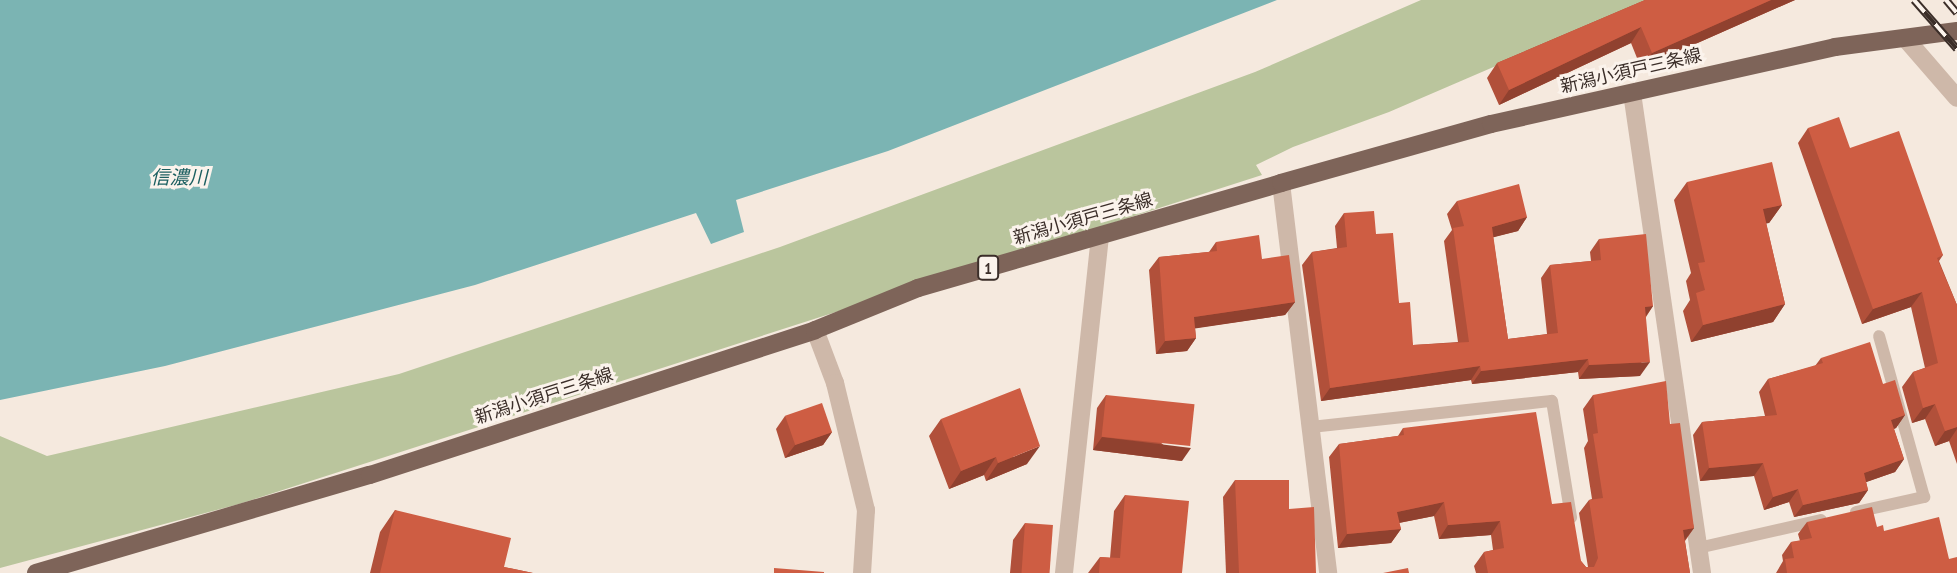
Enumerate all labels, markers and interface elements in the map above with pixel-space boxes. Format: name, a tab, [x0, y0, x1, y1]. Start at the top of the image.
street label: 新潟小須戸三条線	[1558, 44, 1704, 98]
water label: 信濃川	[151, 167, 207, 189]
street label: 新潟小須戸三条線	[1011, 189, 1155, 249]
road number: 1	[976, 256, 1000, 280]
street label: 新潟小須戸三条線	[472, 363, 616, 429]

